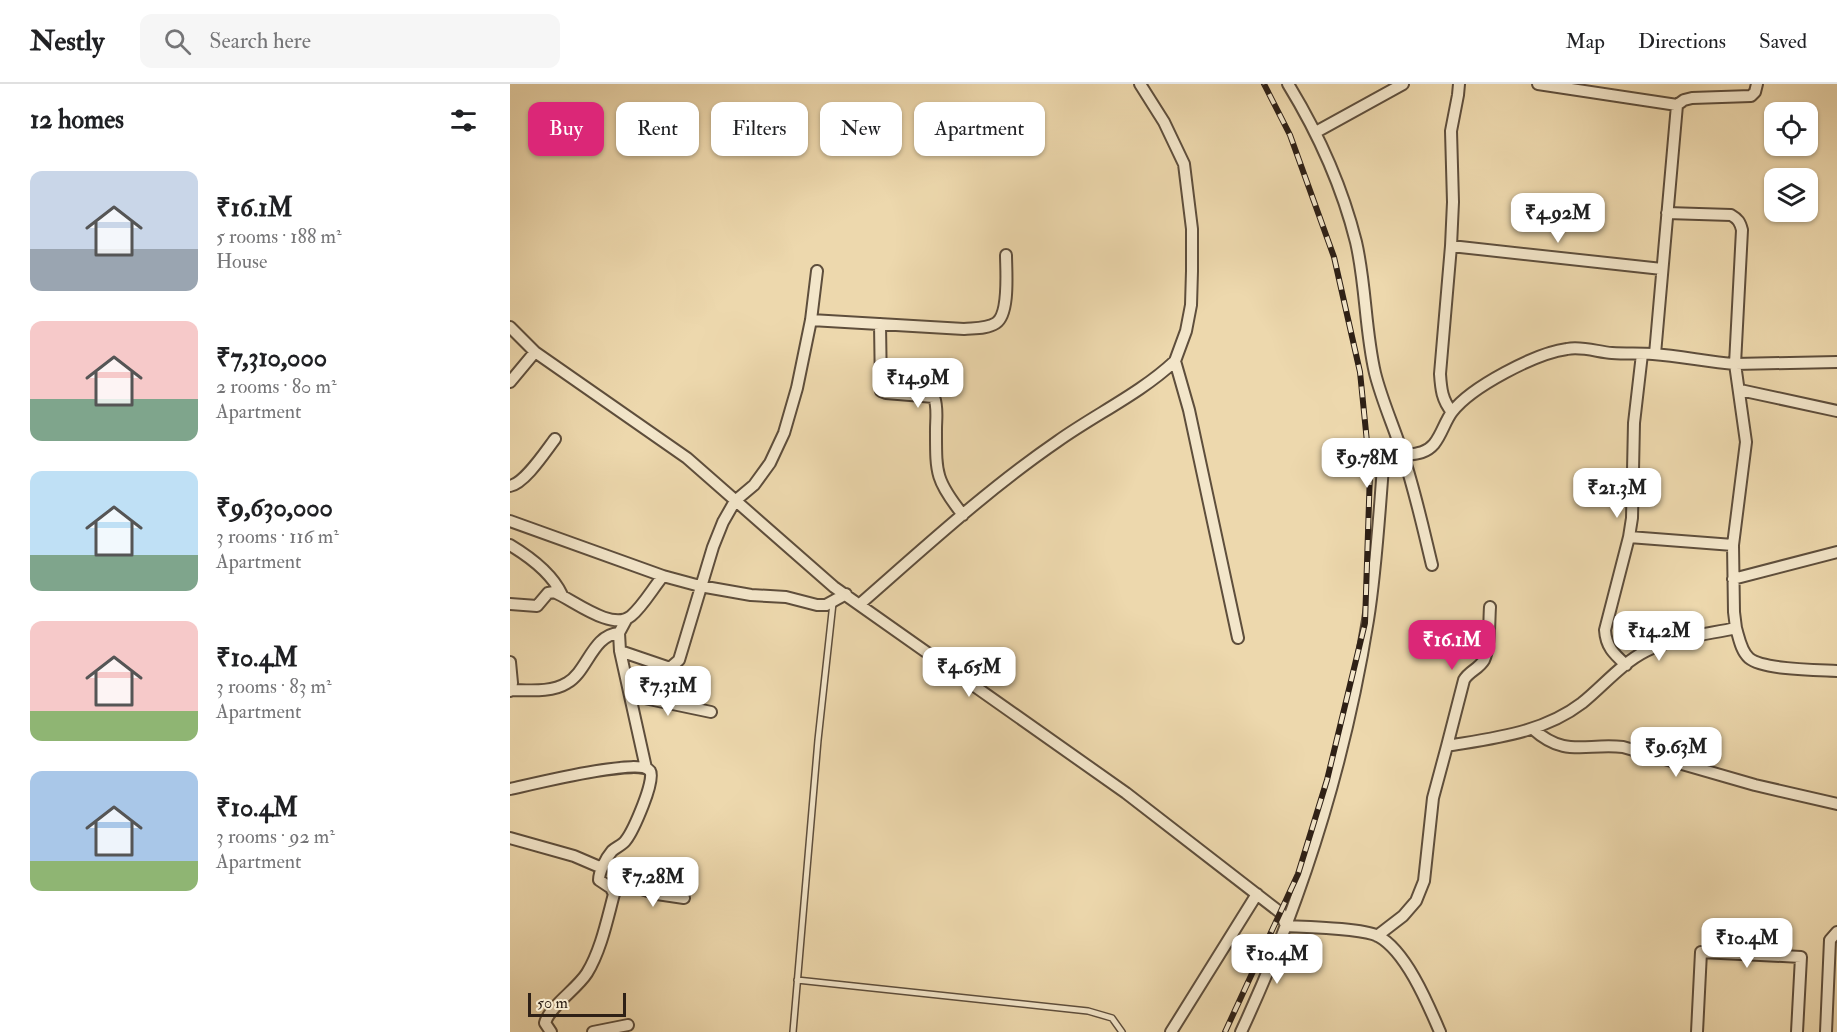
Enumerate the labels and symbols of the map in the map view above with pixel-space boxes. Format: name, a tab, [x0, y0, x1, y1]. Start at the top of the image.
pin: ₹4.92M	[1509, 193, 1607, 244]
pin: ₹14.9M	[869, 358, 967, 409]
pin: ₹9.78M	[1318, 438, 1416, 489]
pin: ₹21.3M	[1568, 468, 1666, 519]
pin: ₹14.2M	[1610, 611, 1708, 662]
pin: ₹16.1M	[1403, 620, 1501, 671]
pin: ₹4.65M	[920, 647, 1018, 698]
pin: ₹7.31M	[619, 666, 717, 717]
pin: ₹9.63M	[1627, 727, 1725, 778]
pin: ₹7.28M	[604, 857, 702, 908]
pin: ₹10.4M	[1698, 918, 1796, 969]
pin: ₹10.4M	[1228, 934, 1326, 985]
scale bar	[528, 990, 626, 1018]

